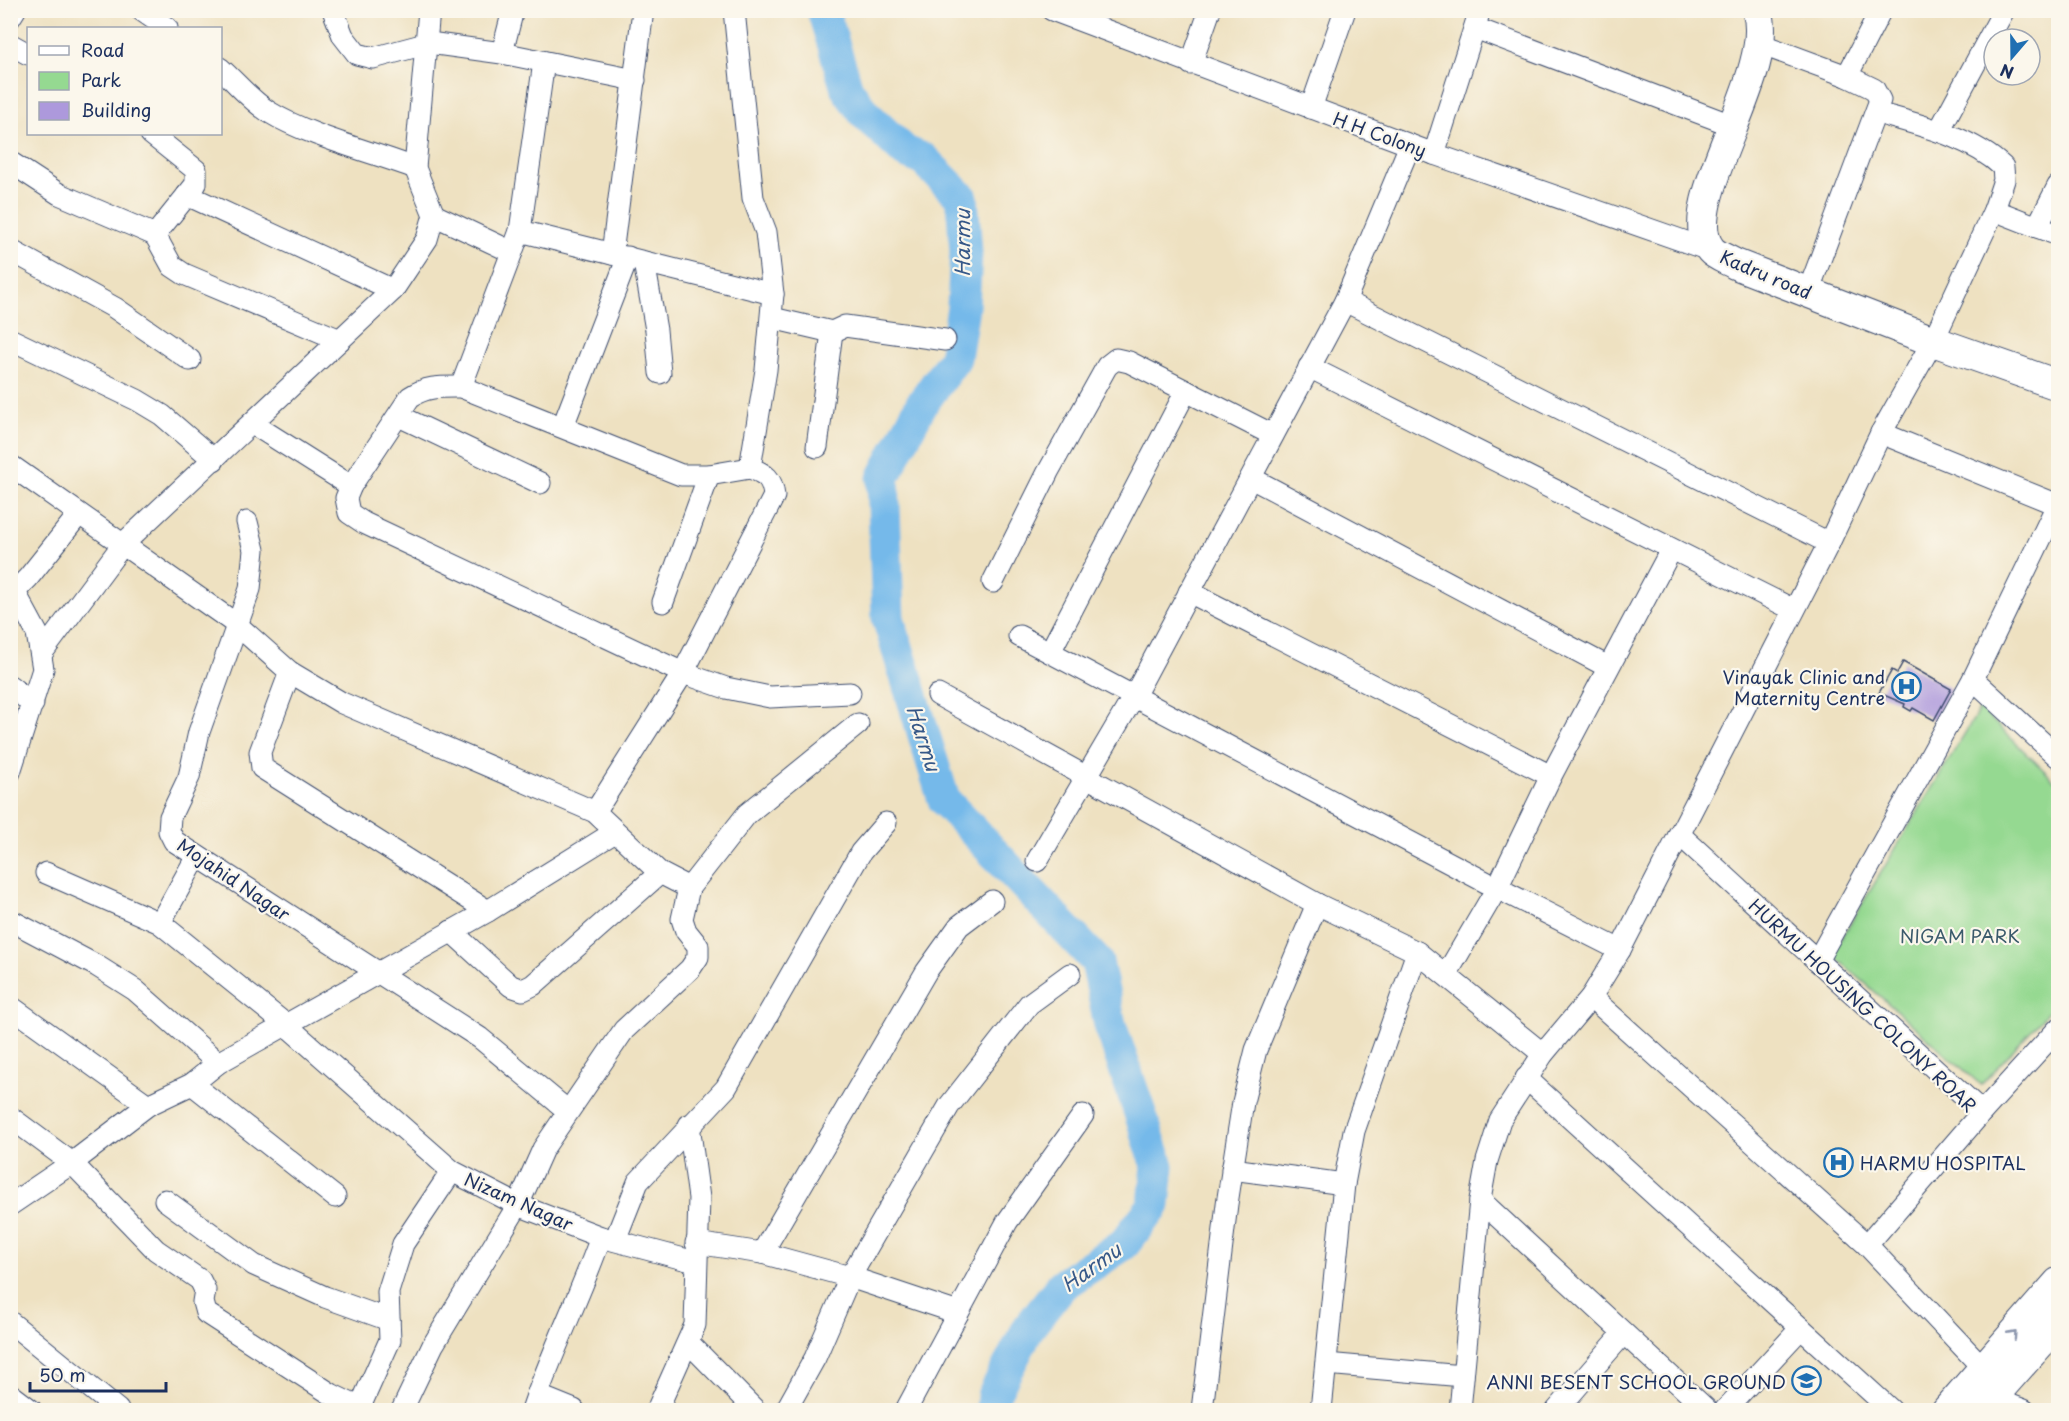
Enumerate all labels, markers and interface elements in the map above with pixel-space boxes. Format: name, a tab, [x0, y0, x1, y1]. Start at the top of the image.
legend	[27, 27, 222, 135]
north arrow	[1982, 27, 2042, 87]
text: Road	[81, 36, 125, 63]
text: N	[1996, 59, 2017, 85]
text: Park	[81, 66, 121, 93]
text: Building	[81, 96, 151, 123]
street label: H H Colony	[1330, 105, 1430, 163]
water label: Harmu	[947, 208, 977, 277]
street label: Kadru road	[1716, 243, 1816, 305]
place label: Vinayak Clinic and Maternity Centre	[1723, 663, 1885, 711]
hospital icon: Vinayak Clinic and Maternity Centre	[1890, 670, 1922, 702]
water label: Harmu	[899, 701, 949, 776]
street label: Mojahid Nagar	[172, 831, 296, 927]
street label: HURMU HOUSING COLONY ROAR	[1743, 892, 1983, 1118]
park label: NIGAM PARK	[1900, 922, 2020, 949]
hospital icon: HARMU HOSPITAL	[1823, 1146, 1855, 1178]
place label: HARMU HOSPITAL	[1860, 1149, 2026, 1176]
street label: Nizam Nagar	[460, 1165, 578, 1237]
water label: Harmu	[1055, 1234, 1128, 1299]
one-way arrow	[2006, 1331, 2017, 1341]
scale bar	[30, 1355, 166, 1393]
text: 50 m	[39, 1361, 86, 1388]
school or university icon: ANNI BESENT SCHOOL GROUND	[1791, 1365, 1823, 1397]
place label: ANNI BESENT SCHOOL GROUND	[1487, 1368, 1786, 1395]

